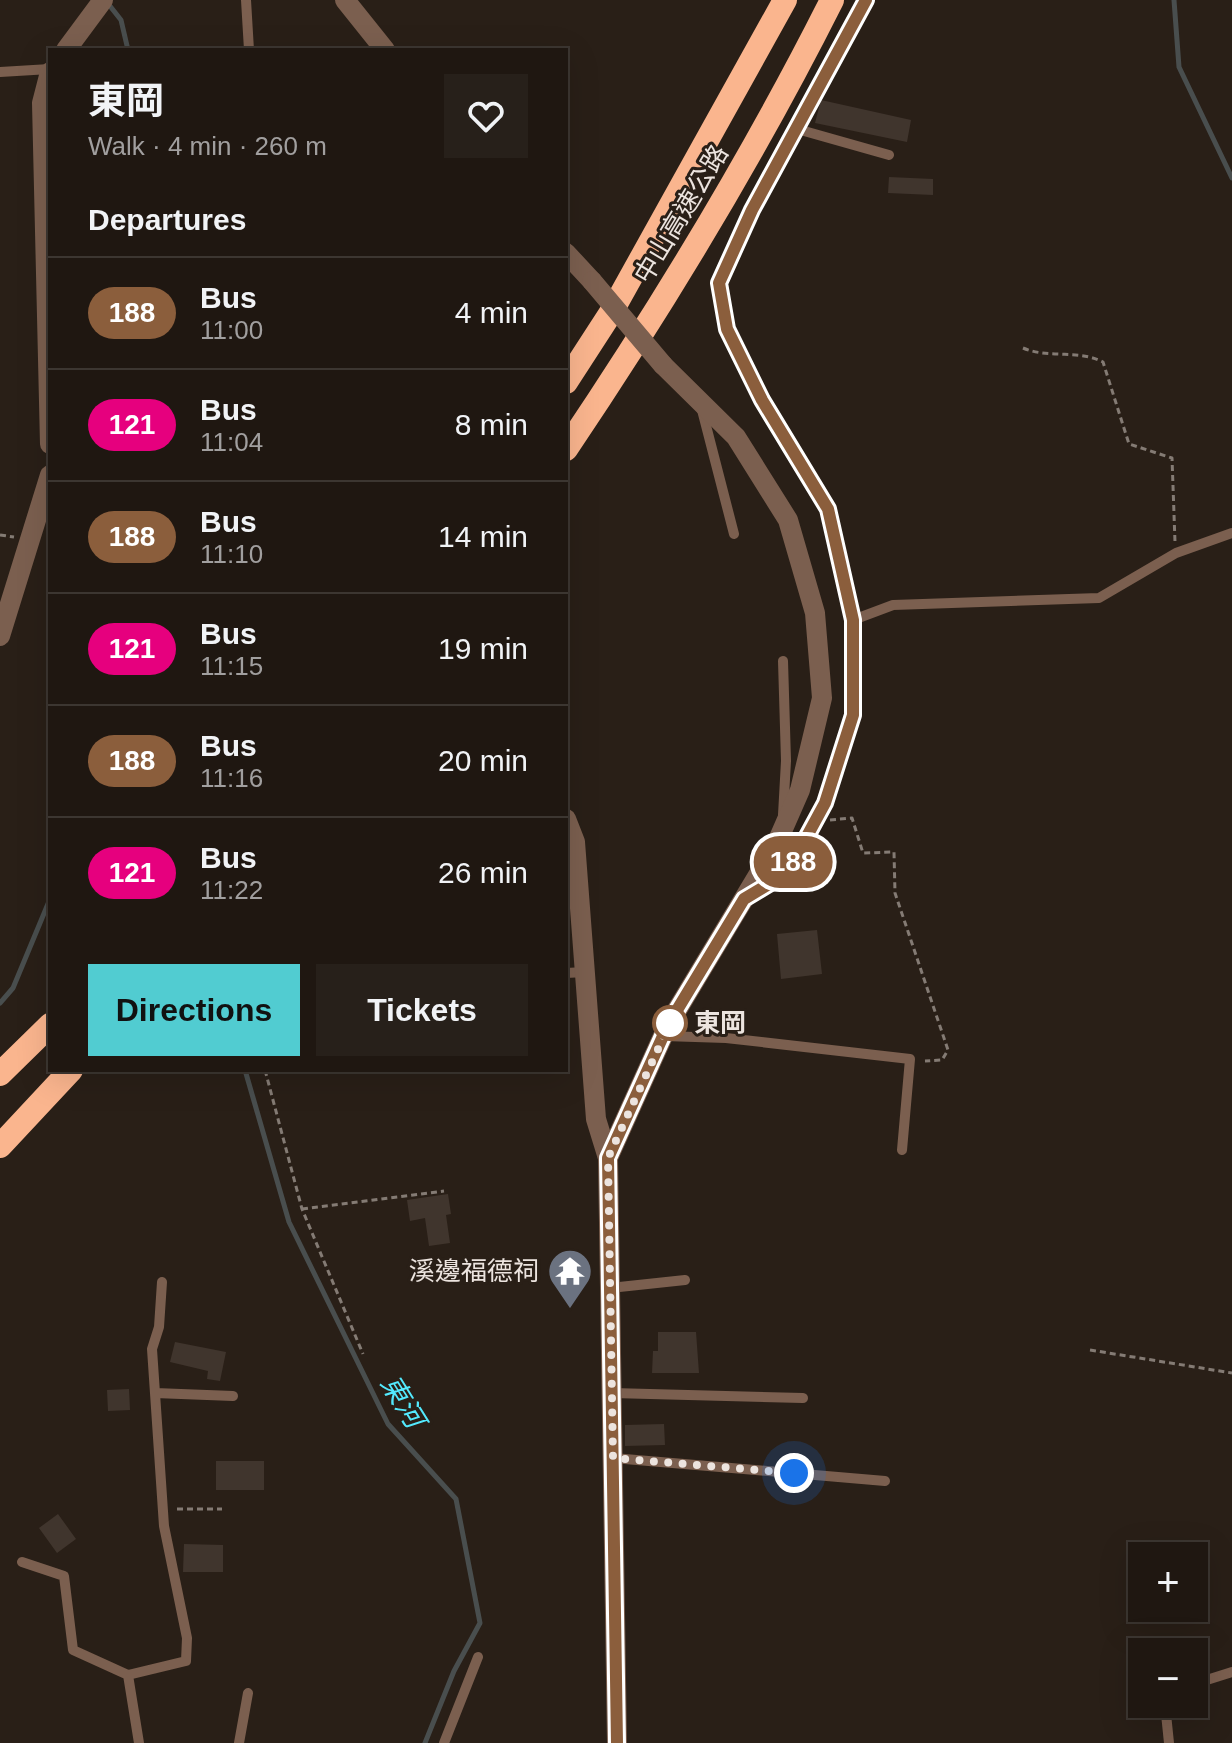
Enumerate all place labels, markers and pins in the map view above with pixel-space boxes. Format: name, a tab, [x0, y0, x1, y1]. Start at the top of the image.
marker: 東岡	[653, 1006, 687, 1040]
place label: 東岡	[694, 1008, 746, 1038]
temple icon: 溪邊福德祠	[546, 1247, 594, 1310]
place label: 溪邊福德祠	[409, 1256, 539, 1286]

